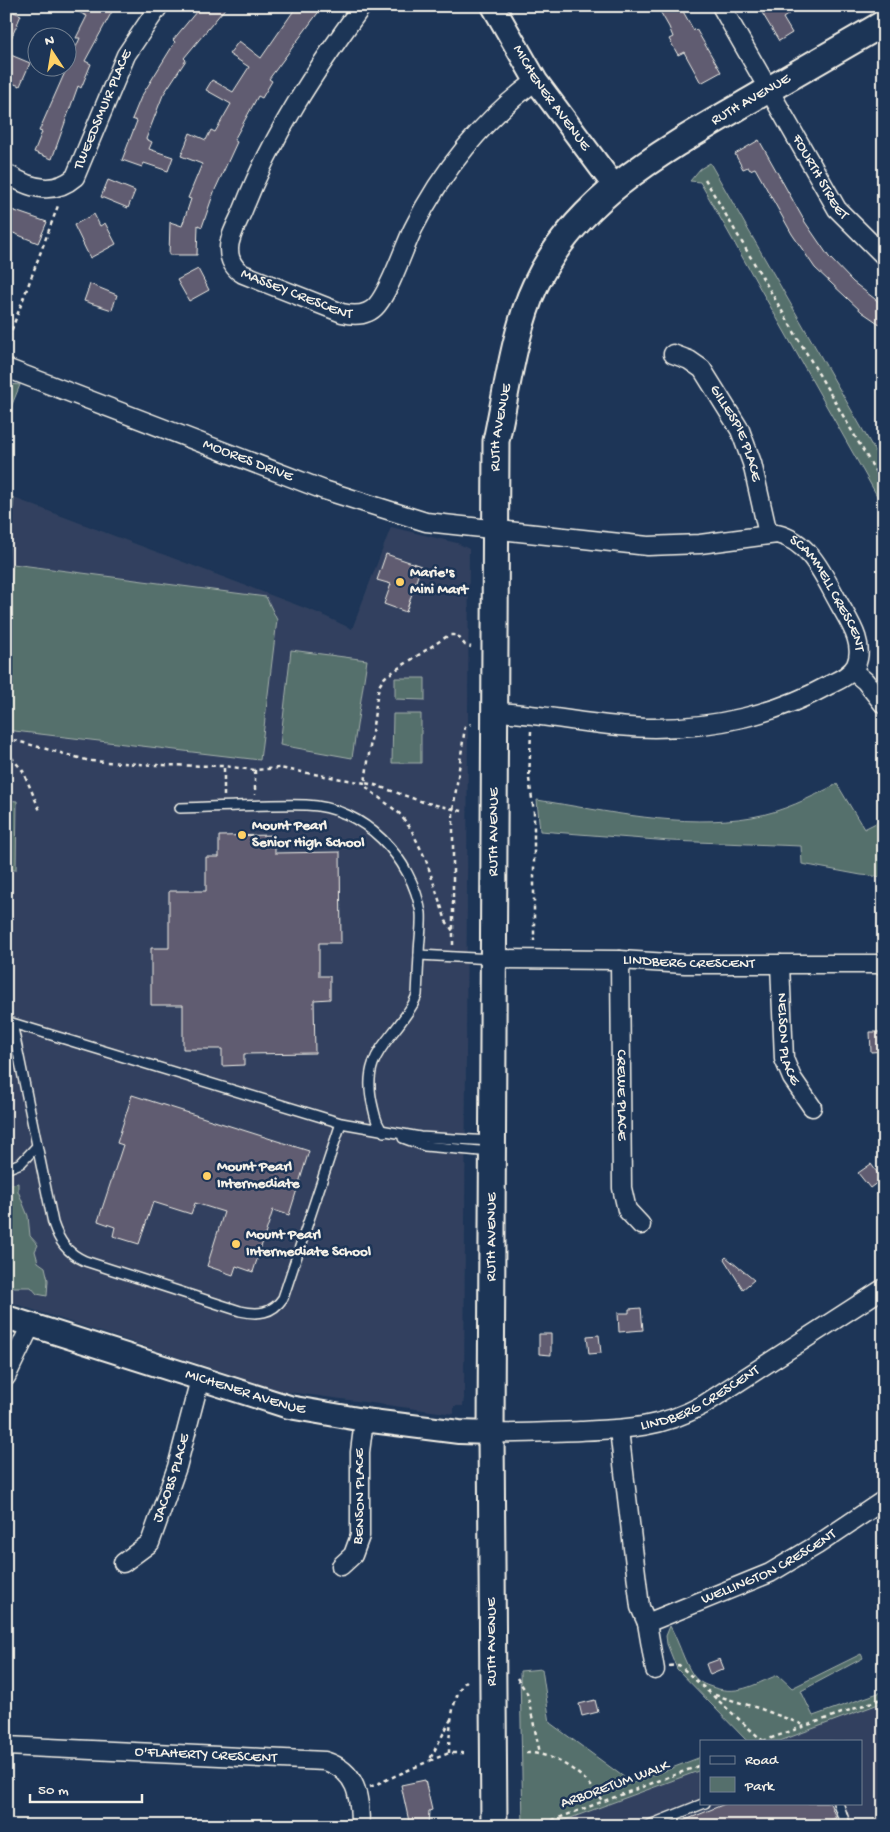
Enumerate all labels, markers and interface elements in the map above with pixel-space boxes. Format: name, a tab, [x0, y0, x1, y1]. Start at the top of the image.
north arrow	[28, 28, 78, 78]
text: N	[44, 32, 56, 51]
street label: MICHENER AVENUE	[508, 42, 594, 155]
street label: TWEEDSMUIR PLACE	[70, 45, 137, 173]
street label: RUTH AVENUE	[708, 70, 794, 130]
street label: FOURTH STREET	[787, 131, 853, 225]
street label: MASSEY CRESCENT	[238, 265, 354, 324]
street label: RUTH AVENUE	[487, 382, 516, 471]
street label: GILLESPIE PLACE	[705, 382, 765, 484]
street label: MOORES DRIVE	[200, 435, 296, 486]
street label: SCAMMELL CRESCENT	[786, 531, 868, 653]
place label: Marie's Mini Mart	[410, 564, 470, 599]
marker: Marie's Mini Mart	[394, 576, 406, 588]
street label: RUTH AVENUE	[485, 787, 503, 876]
place label: Mount Pearl Senior High School	[252, 817, 365, 852]
marker: Mount Pearl Senior High School	[236, 829, 248, 841]
street label: LINDBERG CRESCENT	[622, 951, 756, 973]
street label: NELSON PLACE	[772, 993, 804, 1090]
street label: CREWE PLACE	[612, 1049, 631, 1141]
place label: Mount Pearl Intermediate	[217, 1158, 301, 1193]
marker: Mount Pearl Intermediate	[201, 1170, 213, 1182]
street label: RUTH AVENUE	[483, 1192, 501, 1281]
place label: Mount Pearl Intermediate School	[246, 1226, 372, 1261]
marker: Mount Pearl Intermediate School	[230, 1238, 242, 1250]
street label: LINDBERG CRESCENT	[639, 1361, 764, 1435]
street label: MICHENER AVENUE	[183, 1366, 307, 1419]
street label: JACOBS PLACE	[149, 1431, 194, 1525]
street label: BENSON PLACE	[348, 1448, 369, 1548]
street label: WELLINGTON CRESCENT	[699, 1525, 841, 1609]
street label: RUTH AVENUE	[483, 1597, 501, 1686]
legend	[700, 1740, 862, 1804]
street label: O'FLAHERTY CRESCENT	[134, 1743, 279, 1768]
text: Road	[745, 1752, 779, 1770]
street label: ARBORETUM WALK	[558, 1756, 673, 1813]
scale bar	[30, 1772, 142, 1804]
text: Park	[744, 1778, 775, 1796]
text: 50 m	[38, 1782, 69, 1800]

